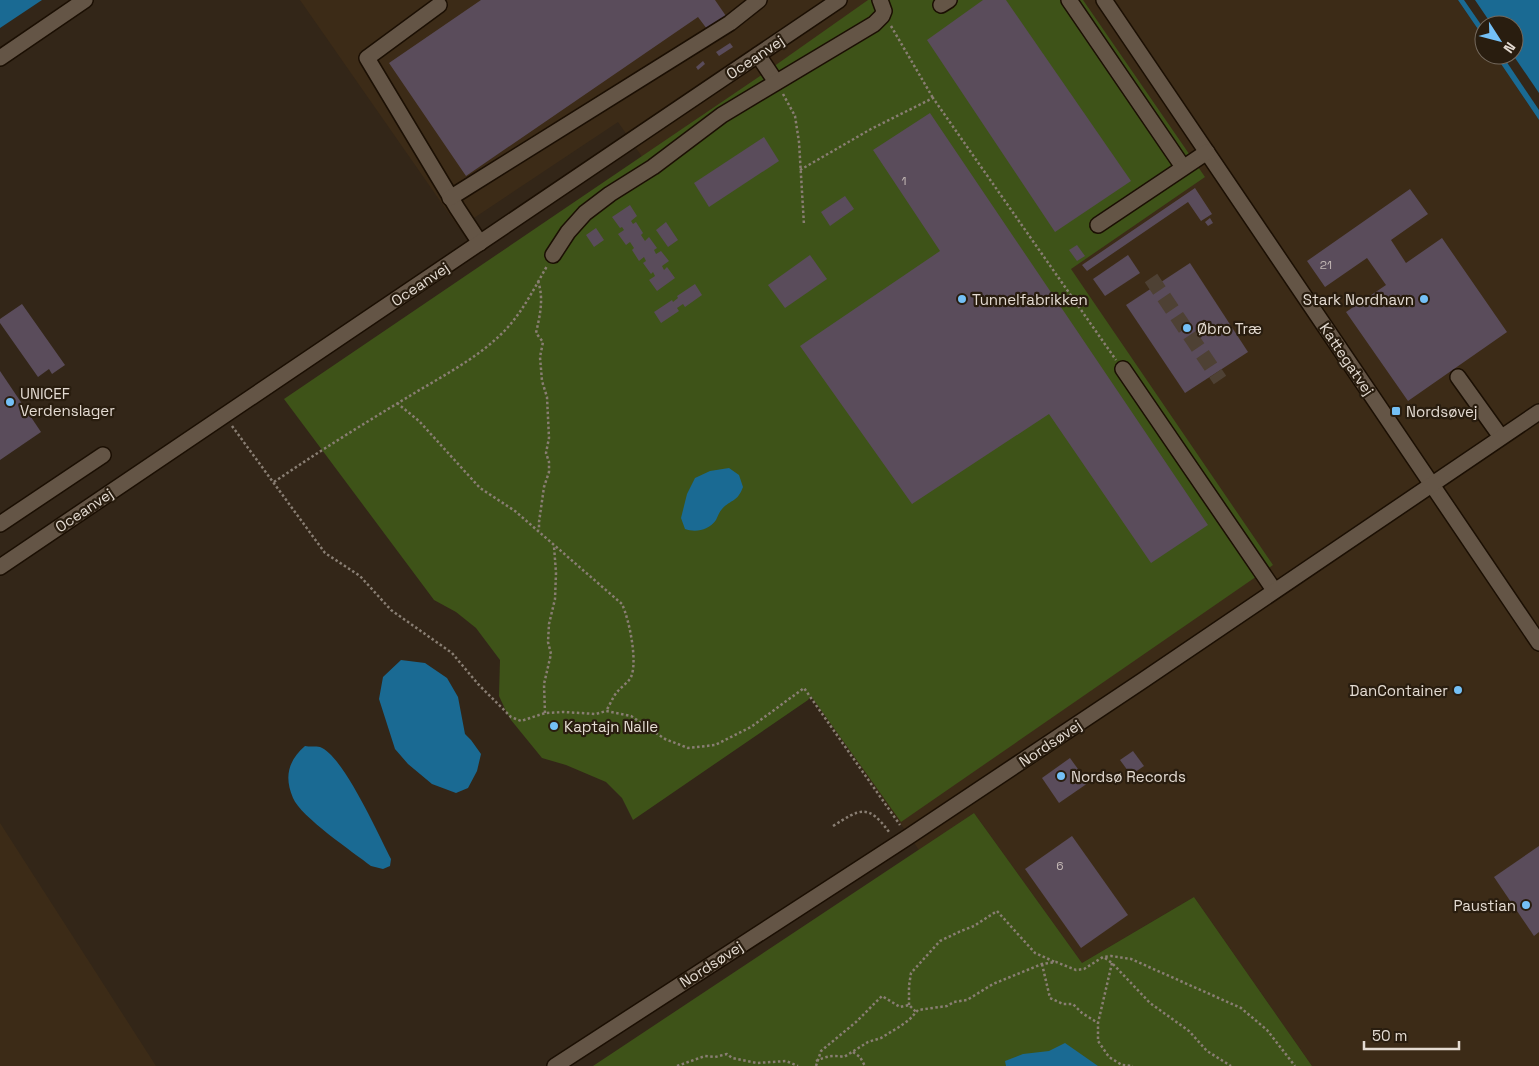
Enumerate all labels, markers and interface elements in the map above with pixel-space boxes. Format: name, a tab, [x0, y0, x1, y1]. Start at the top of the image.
north arrow	[1474, 15, 1524, 65]
street label: Oceanvej	[722, 31, 788, 83]
text: N	[1499, 39, 1520, 57]
house number: 1	[901, 173, 907, 189]
house number: 21	[1320, 257, 1332, 273]
street label: Oceanvej	[387, 258, 453, 310]
place label: Tunnelfabrikken	[972, 290, 1088, 309]
place label: Stark Nordhavn	[1303, 290, 1414, 309]
marker: Tunnelfabrikken	[956, 293, 968, 305]
marker: Stark Nordhavn	[1418, 293, 1430, 305]
place label: Øbro Træ	[1197, 319, 1262, 338]
street label: Kattegatvej	[1316, 319, 1378, 399]
marker: Øbro Træ	[1181, 322, 1193, 334]
place label: UNICEF Verdenslager	[20, 384, 115, 420]
marker: UNICEF Verdenslager	[4, 396, 16, 408]
place label: Nordsøvej	[1406, 402, 1478, 421]
marker: Nordsøvej	[1390, 405, 1402, 417]
street label: Oceanvej	[51, 484, 117, 536]
place label: DanContainer	[1349, 681, 1448, 700]
marker: DanContainer	[1452, 684, 1464, 696]
street label: Nordsøvej	[1015, 715, 1085, 771]
place label: Kaptajn Nalle	[564, 717, 658, 736]
marker: Kaptajn Nalle	[548, 720, 560, 732]
place label: Nordsø Records	[1071, 767, 1186, 786]
marker: Nordsø Records	[1055, 770, 1067, 782]
house number: 6	[1056, 858, 1064, 874]
place label: Paustian	[1453, 896, 1516, 915]
marker: Paustian	[1520, 899, 1532, 911]
street label: Nordsøvej	[676, 937, 746, 991]
scale bar	[1364, 1018, 1459, 1050]
text: 50 m	[1372, 1026, 1407, 1045]

